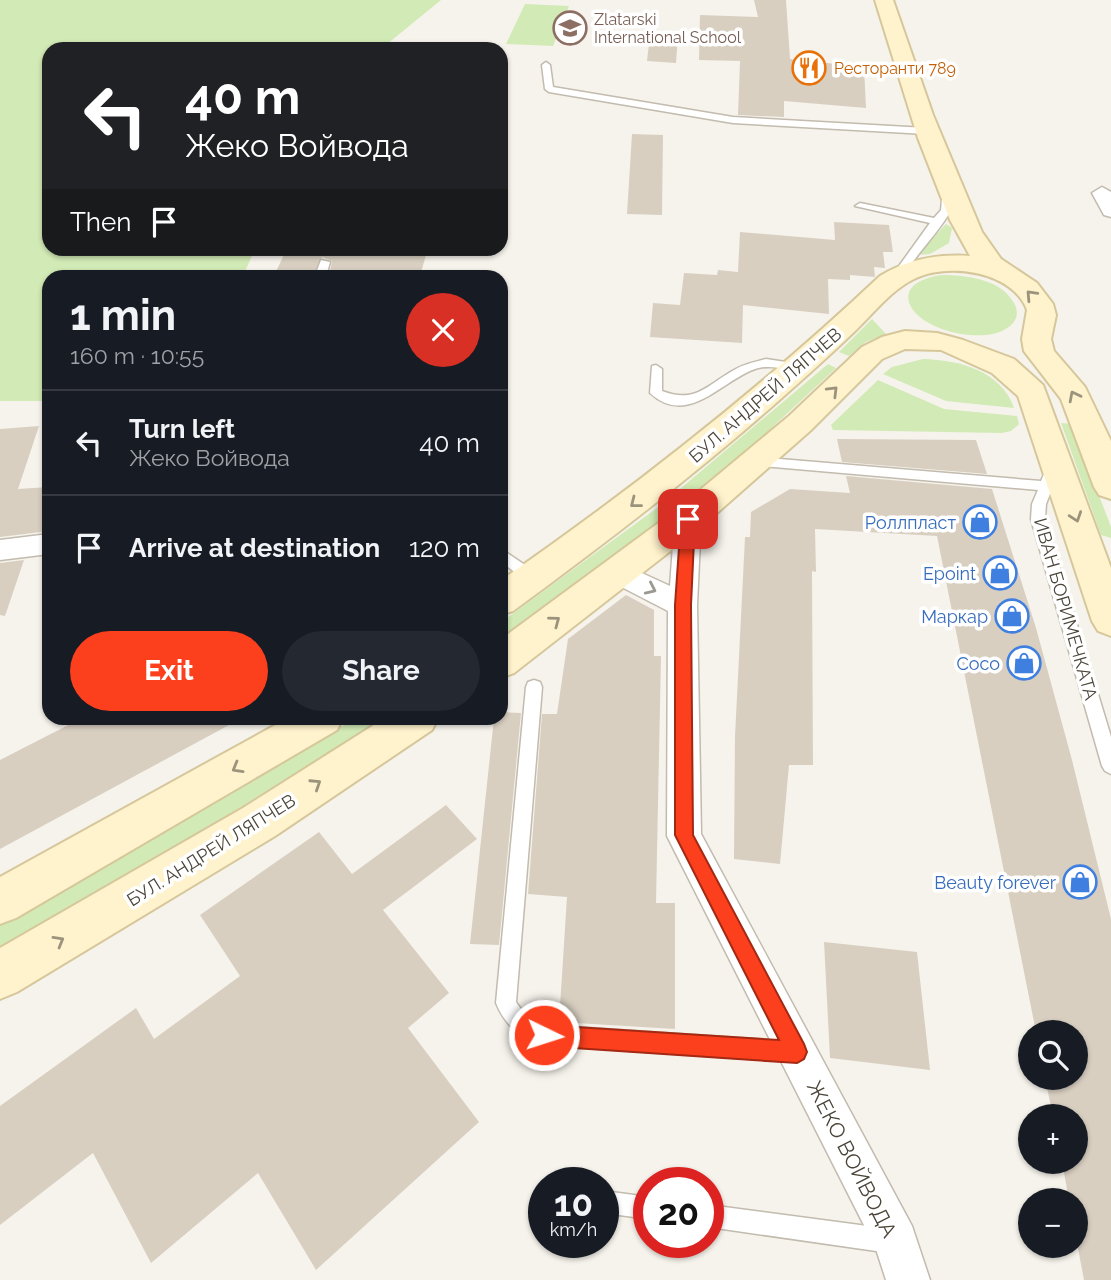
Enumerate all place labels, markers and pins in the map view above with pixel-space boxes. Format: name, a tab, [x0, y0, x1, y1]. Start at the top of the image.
school or university icon: Zlatarski International School	[551, 9, 589, 47]
place label: Zlatarski International School	[594, 10, 742, 47]
restaurant icon: Ресторанти 789	[790, 49, 828, 87]
place label: Ресторанти 789	[834, 59, 956, 78]
pin	[658, 489, 718, 549]
shop icon: Роллпласт	[961, 503, 999, 541]
place label: Роллпласт	[865, 512, 956, 533]
shop icon: Epoint	[981, 554, 1019, 592]
place label: Epoint	[923, 563, 976, 584]
shop icon: Маркар	[993, 597, 1031, 635]
place label: Маркар	[921, 606, 988, 627]
shop icon: Coco	[1005, 644, 1043, 682]
place label: Coco	[956, 653, 1000, 674]
shop icon: Beauty forever	[1061, 863, 1099, 901]
place label: Beauty forever	[934, 872, 1057, 893]

